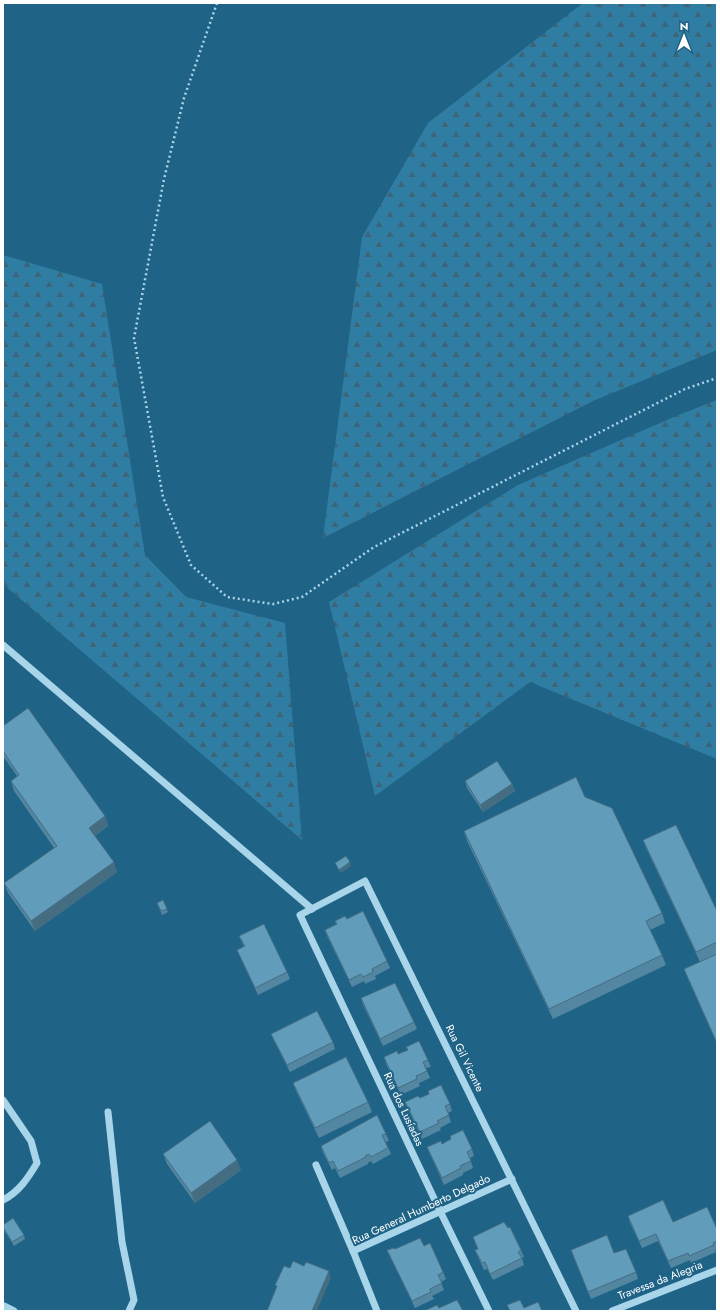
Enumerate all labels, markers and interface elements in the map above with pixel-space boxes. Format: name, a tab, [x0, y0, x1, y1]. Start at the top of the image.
north arrow	[664, 16, 704, 56]
text: N	[680, 18, 688, 34]
street label: Rua Gil Vicente	[442, 1022, 488, 1095]
street label: Rua dos Lusíadas	[380, 1070, 428, 1149]
street label: Rua General Humberto Delgado	[349, 1170, 493, 1248]
street label: Travessa da Alegria	[615, 1256, 705, 1304]

